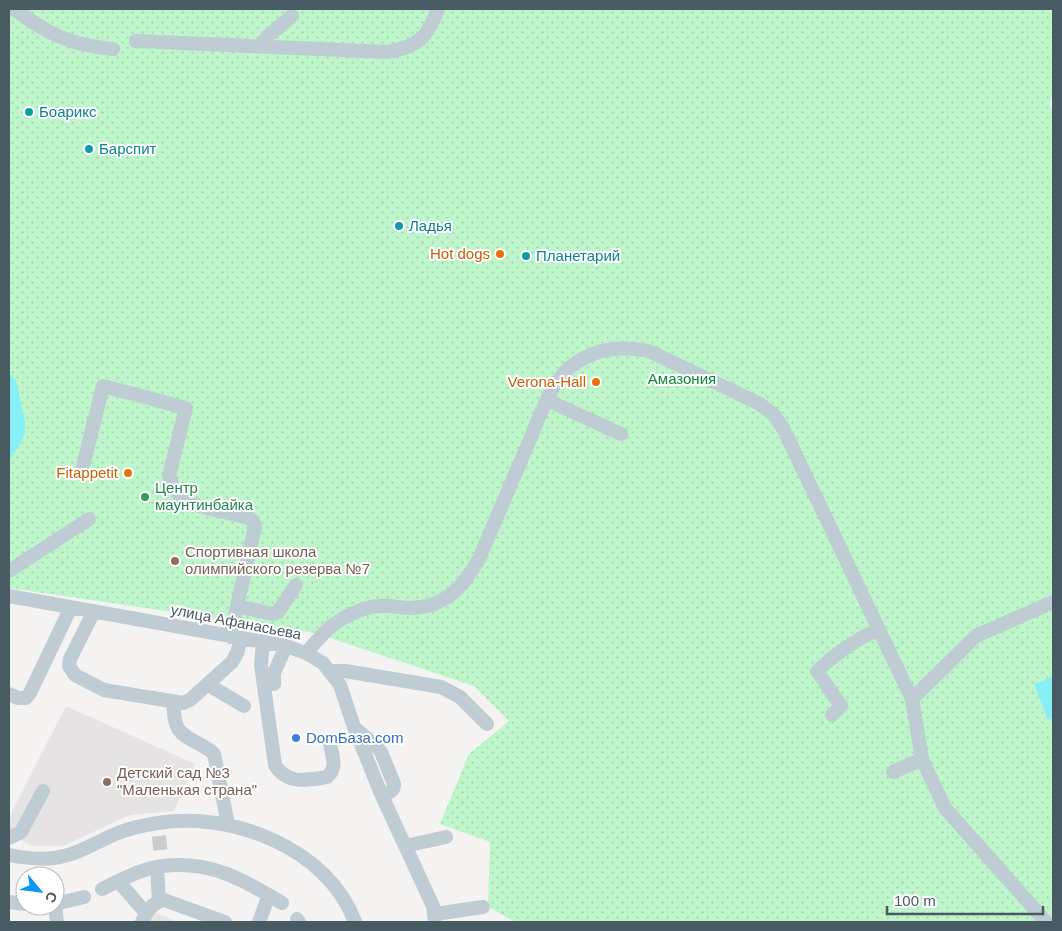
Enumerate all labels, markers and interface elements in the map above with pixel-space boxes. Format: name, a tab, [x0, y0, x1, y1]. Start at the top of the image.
place label: Боарикс	[39, 103, 97, 120]
marker: Боарикс	[23, 106, 35, 118]
place label: Барспит	[99, 140, 157, 157]
marker: Барспит	[83, 143, 95, 155]
place label: Ладья	[409, 217, 452, 234]
marker: Ладья	[393, 220, 405, 232]
place label: Hot dogs	[430, 245, 490, 262]
place label: Планетарий	[536, 247, 620, 264]
marker: Hot dogs	[494, 248, 506, 260]
marker: Планетарий	[520, 250, 532, 262]
park label: Амазония	[648, 370, 716, 387]
place label: Verona-Hall	[508, 373, 586, 390]
marker: Verona-Hall	[590, 376, 602, 388]
place label: Fitappetit	[56, 464, 119, 481]
marker: Fitappetit	[122, 467, 134, 479]
place label: Центр маунтинбайка	[155, 479, 254, 513]
marker: Центр маунтинбайка	[139, 491, 151, 503]
place label: Спортивная школа олимпийского резерва №7	[185, 543, 370, 577]
marker: Спортивная школа олимпийского резерва №7	[169, 555, 181, 567]
street label: улица Афанасьева	[169, 601, 303, 643]
place label: DomБаза.com	[306, 729, 403, 746]
marker: DomБаза.com	[290, 732, 302, 744]
place label: Детский сад №3 "Маленькая страна"	[117, 764, 257, 798]
marker: Детский сад №3 "Маленькая страна"	[101, 776, 113, 788]
north arrow	[15, 866, 65, 916]
scale bar	[887, 884, 1043, 916]
text: С	[42, 889, 61, 906]
text: 100 m	[894, 892, 936, 909]

